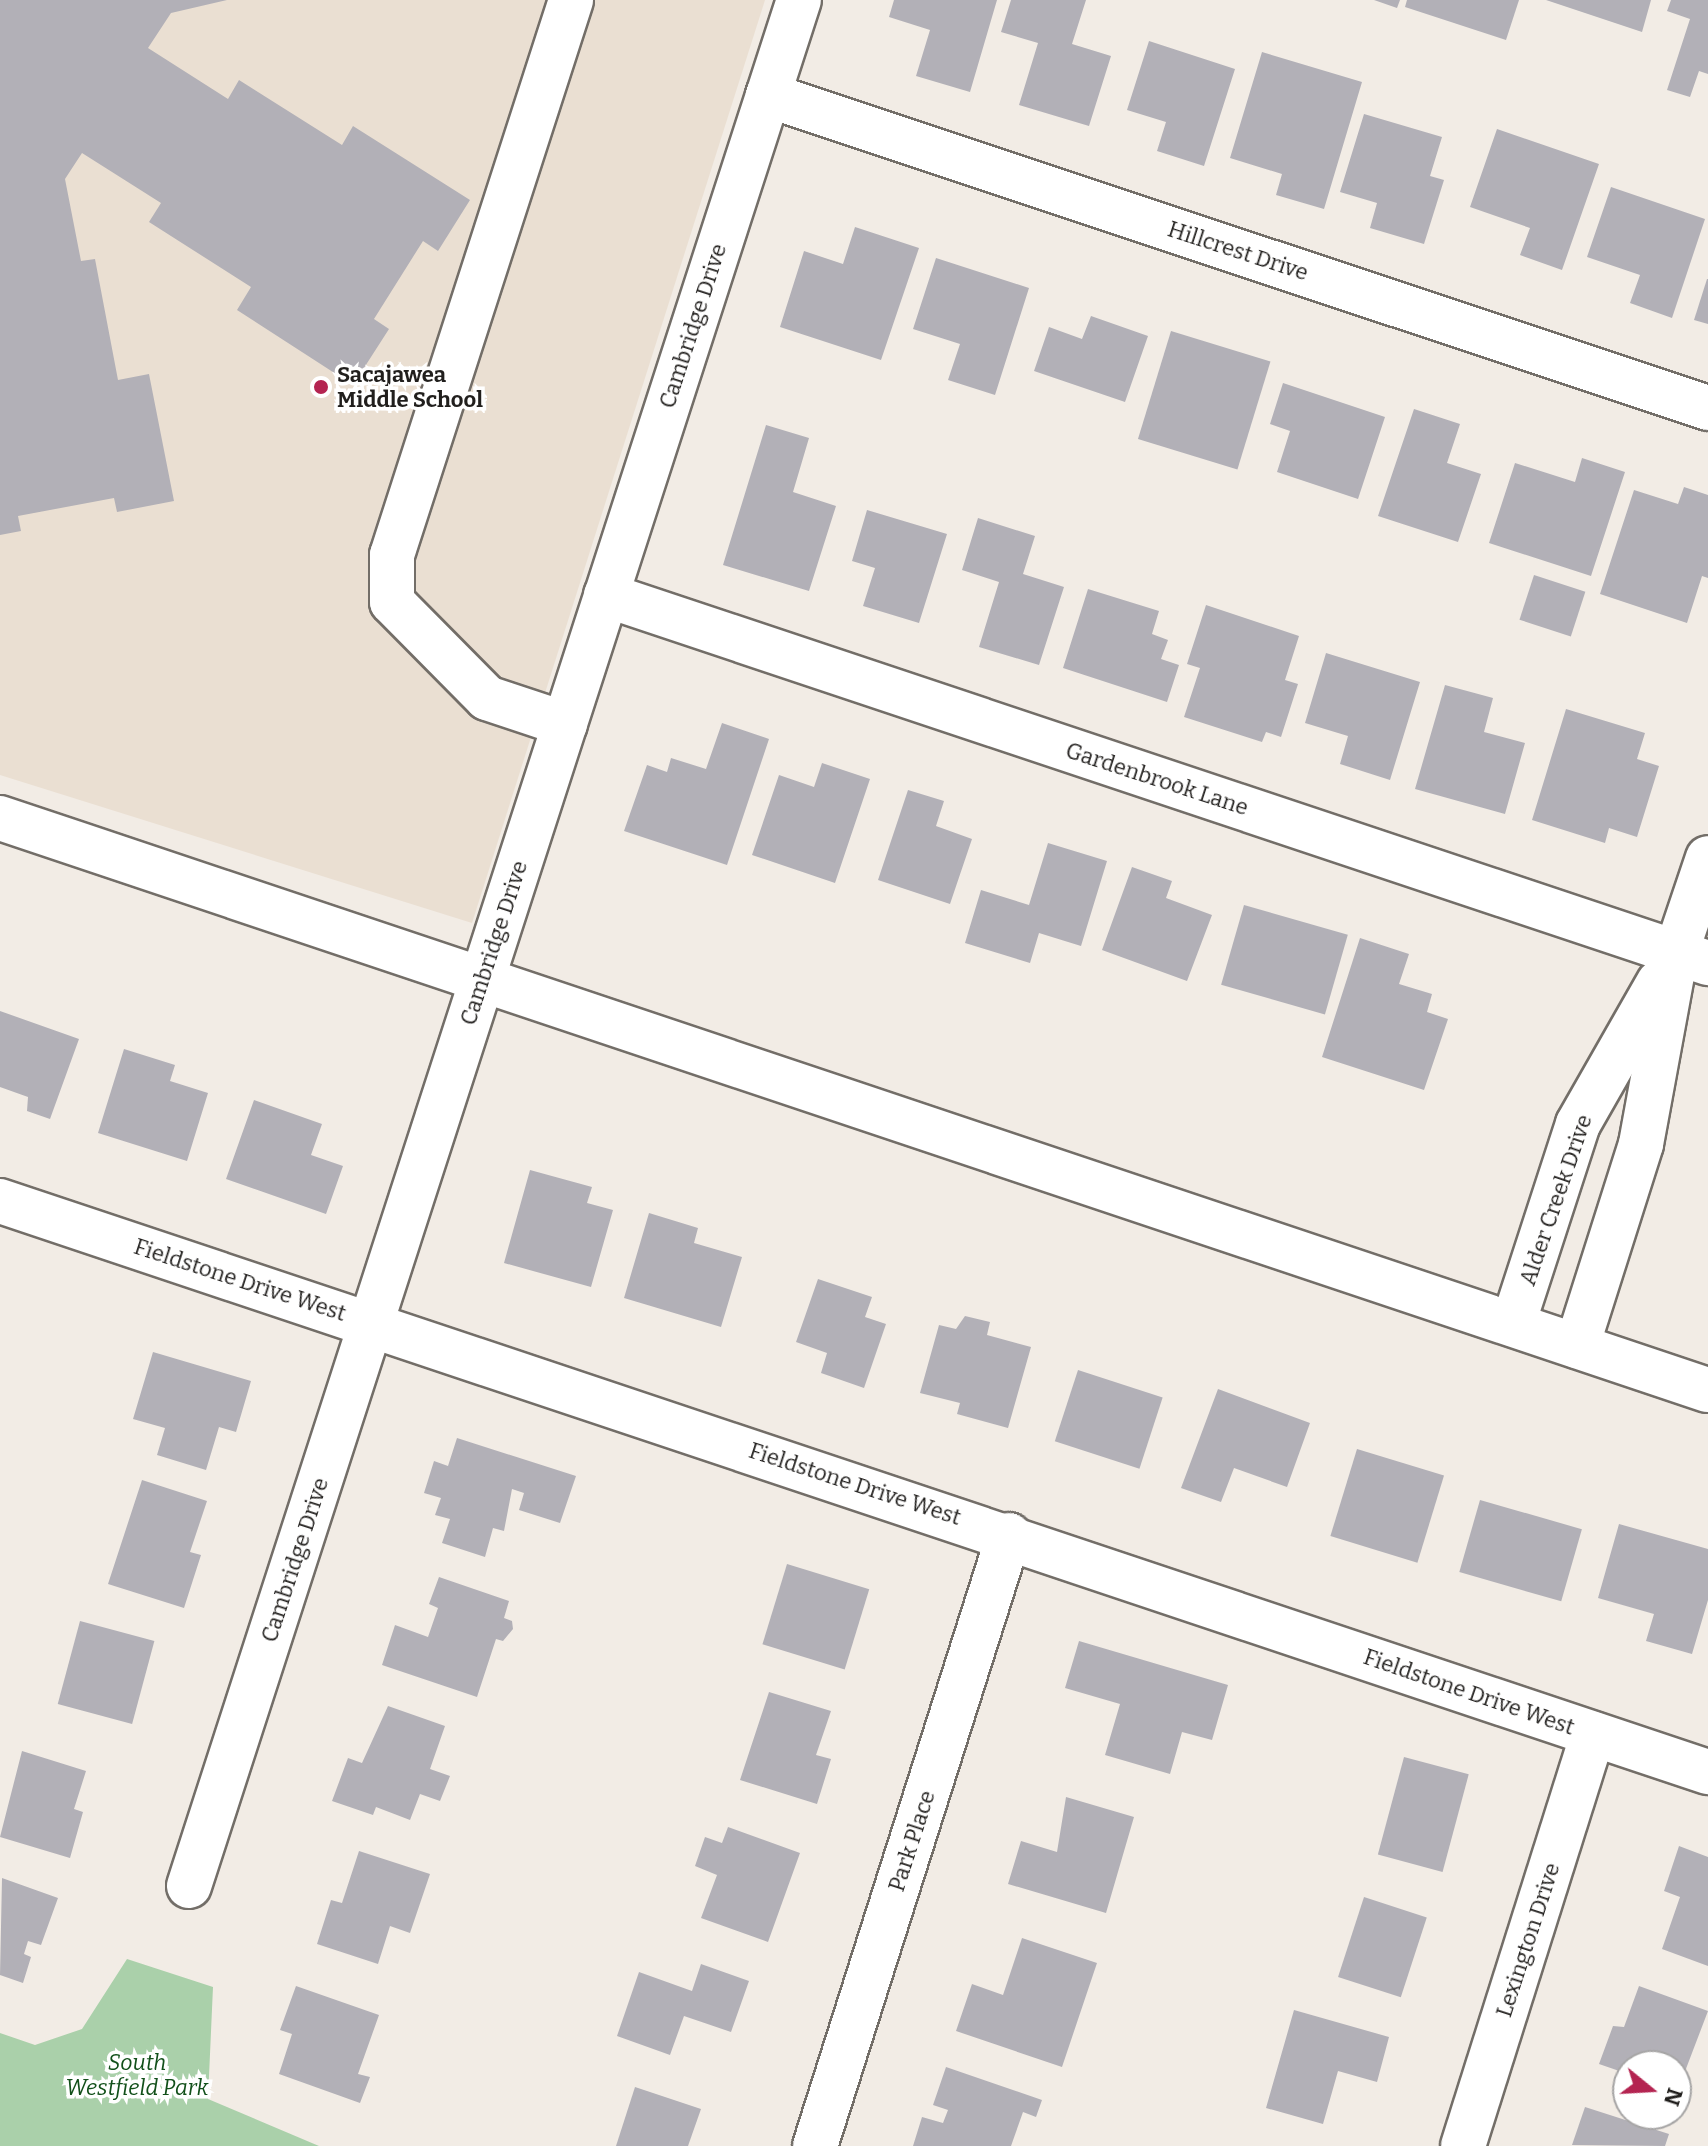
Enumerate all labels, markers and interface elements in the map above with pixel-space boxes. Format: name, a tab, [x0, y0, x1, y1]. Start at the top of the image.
street label: Hillcrest Drive	[1164, 216, 1312, 286]
street label: Cambridge Drive	[654, 241, 732, 411]
place label: Sacajawea Middle School	[337, 361, 483, 412]
marker: Sacajawea Middle School	[312, 378, 330, 396]
street label: Gardenbrook Lane	[1062, 737, 1252, 821]
street label: Cambridge Drive	[455, 858, 533, 1028]
street label: Alder Creek Drive	[1514, 1111, 1598, 1289]
street label: Fieldstone Drive West	[131, 1233, 349, 1327]
street label: Fieldstone Drive West	[746, 1437, 964, 1531]
street label: Cambridge Drive	[256, 1475, 334, 1645]
street label: Fieldstone Drive West	[1360, 1644, 1578, 1740]
street label: Park Place	[883, 1787, 941, 1895]
street label: Lexington Drive	[1491, 1860, 1565, 2020]
park label: South Westfield Park	[66, 2049, 208, 2100]
north arrow	[1612, 2050, 1692, 2130]
text: N	[1658, 2085, 1689, 2109]

